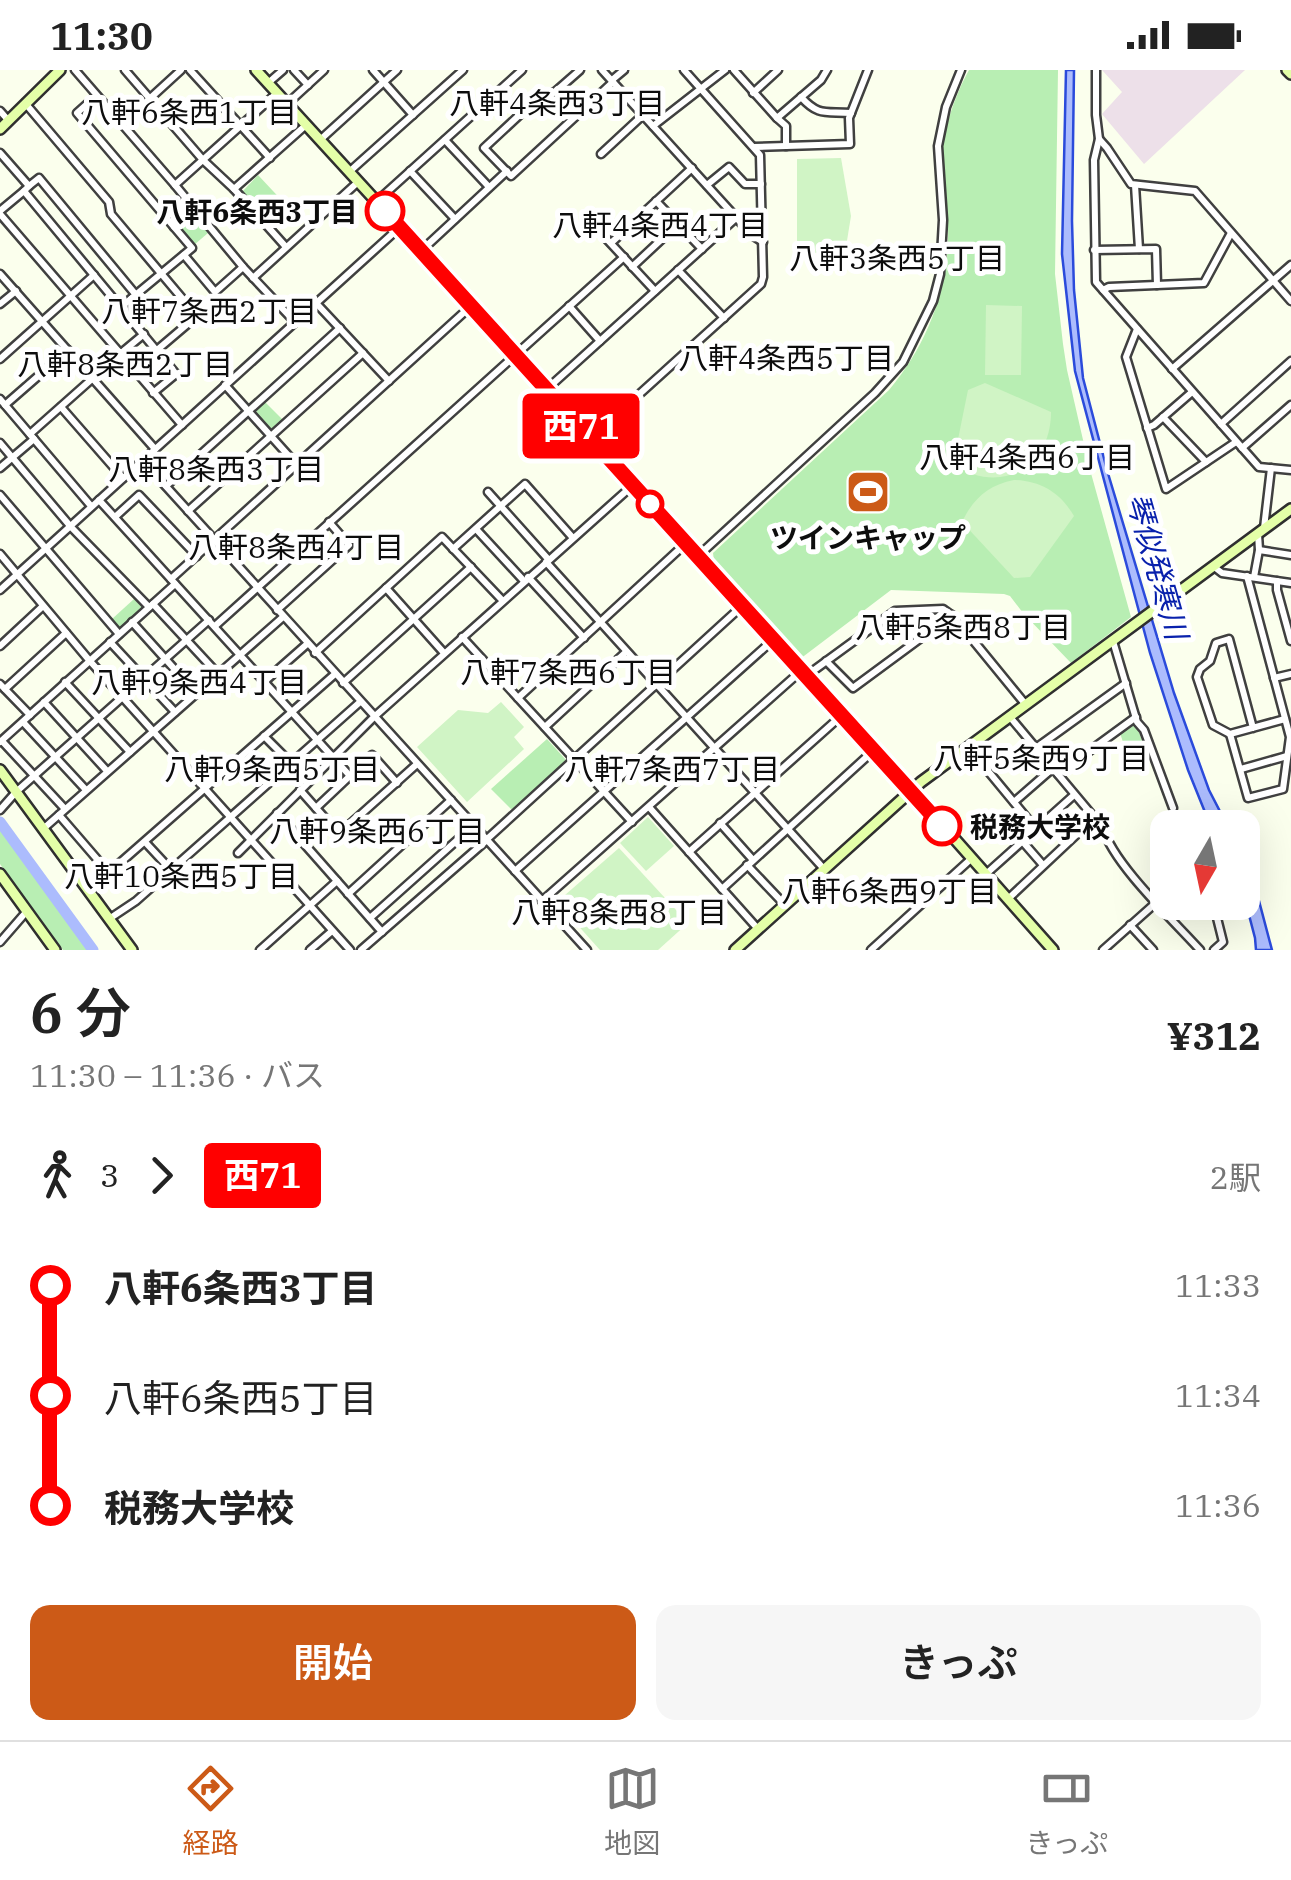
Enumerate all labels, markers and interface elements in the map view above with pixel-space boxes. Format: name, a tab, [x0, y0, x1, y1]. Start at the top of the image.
text: 11:30	[50, 11, 153, 60]
district label: 八軒4条西3丁目	[449, 83, 665, 122]
district label: 八軒6条西1丁目	[81, 92, 297, 131]
marker: 八軒6条西3丁目	[366, 192, 404, 230]
place label: 八軒6条西3丁目	[156, 193, 358, 230]
district label: 八軒4条西4丁目	[552, 205, 768, 244]
district label: 八軒3条西5丁目	[789, 238, 1005, 277]
district label: 八軒7条西2丁目	[101, 291, 317, 330]
district label: 八軒4条西5丁目	[678, 338, 894, 377]
district label: 八軒8条西2丁目	[17, 344, 233, 383]
line badge: 西71	[524, 394, 638, 458]
text: 西71	[542, 403, 620, 449]
district label: 八軒4条西6丁目	[919, 437, 1135, 476]
district label: 八軒8条西3丁目	[108, 449, 324, 488]
sports icon: ツインキャップ	[845, 469, 891, 515]
water label: 琴似発寒川	[1119, 489, 1198, 646]
unlabelled marker	[637, 491, 663, 517]
place label: ツインキャップ	[770, 519, 966, 556]
district label: 八軒8条西4丁目	[188, 527, 404, 566]
district label: 八軒5条西8丁目	[855, 607, 1071, 646]
district label: 八軒7条西6丁目	[460, 652, 676, 691]
district label: 八軒9条西4丁目	[91, 662, 307, 701]
district label: 八軒5条西9丁目	[933, 738, 1149, 777]
district label: 八軒9条西5丁目	[164, 749, 380, 788]
district label: 八軒7条西7丁目	[564, 749, 780, 788]
marker: 税務大学校	[923, 807, 961, 845]
place label: 税務大学校	[970, 808, 1110, 845]
north arrow	[1150, 810, 1260, 920]
map controls	[1150, 810, 1260, 920]
district label: 八軒9条西6丁目	[269, 811, 485, 850]
district label: 八軒10条西5丁目	[64, 856, 298, 895]
district label: 八軒6条西9丁目	[781, 871, 997, 910]
district label: 八軒8条西8丁目	[511, 892, 727, 931]
text: 6 分	[30, 977, 131, 1048]
text: ¥312	[1167, 1011, 1261, 1060]
text: 11:30 – 11:36 · バス	[30, 1054, 325, 1096]
icon: walk	[30, 1148, 85, 1203]
icon: forward	[134, 1148, 189, 1203]
text: 西71	[224, 1152, 301, 1198]
text: 3	[100, 1154, 119, 1196]
text: 2駅	[1210, 1156, 1261, 1198]
text: 八軒6条西3丁目	[104, 1263, 378, 1312]
text: 11:33	[1175, 1264, 1261, 1306]
text: 八軒6条西5丁目	[104, 1373, 378, 1422]
text: 11:34	[1175, 1374, 1261, 1416]
text: 税務大学校	[104, 1483, 294, 1532]
text: 11:36	[1175, 1484, 1261, 1526]
button: 開始	[30, 1605, 636, 1720]
button: きっぷ	[656, 1605, 1261, 1720]
tab: 経路	[183, 1761, 239, 1861]
tab: 地図	[604, 1761, 660, 1861]
tab: きっぷ	[1025, 1761, 1108, 1861]

